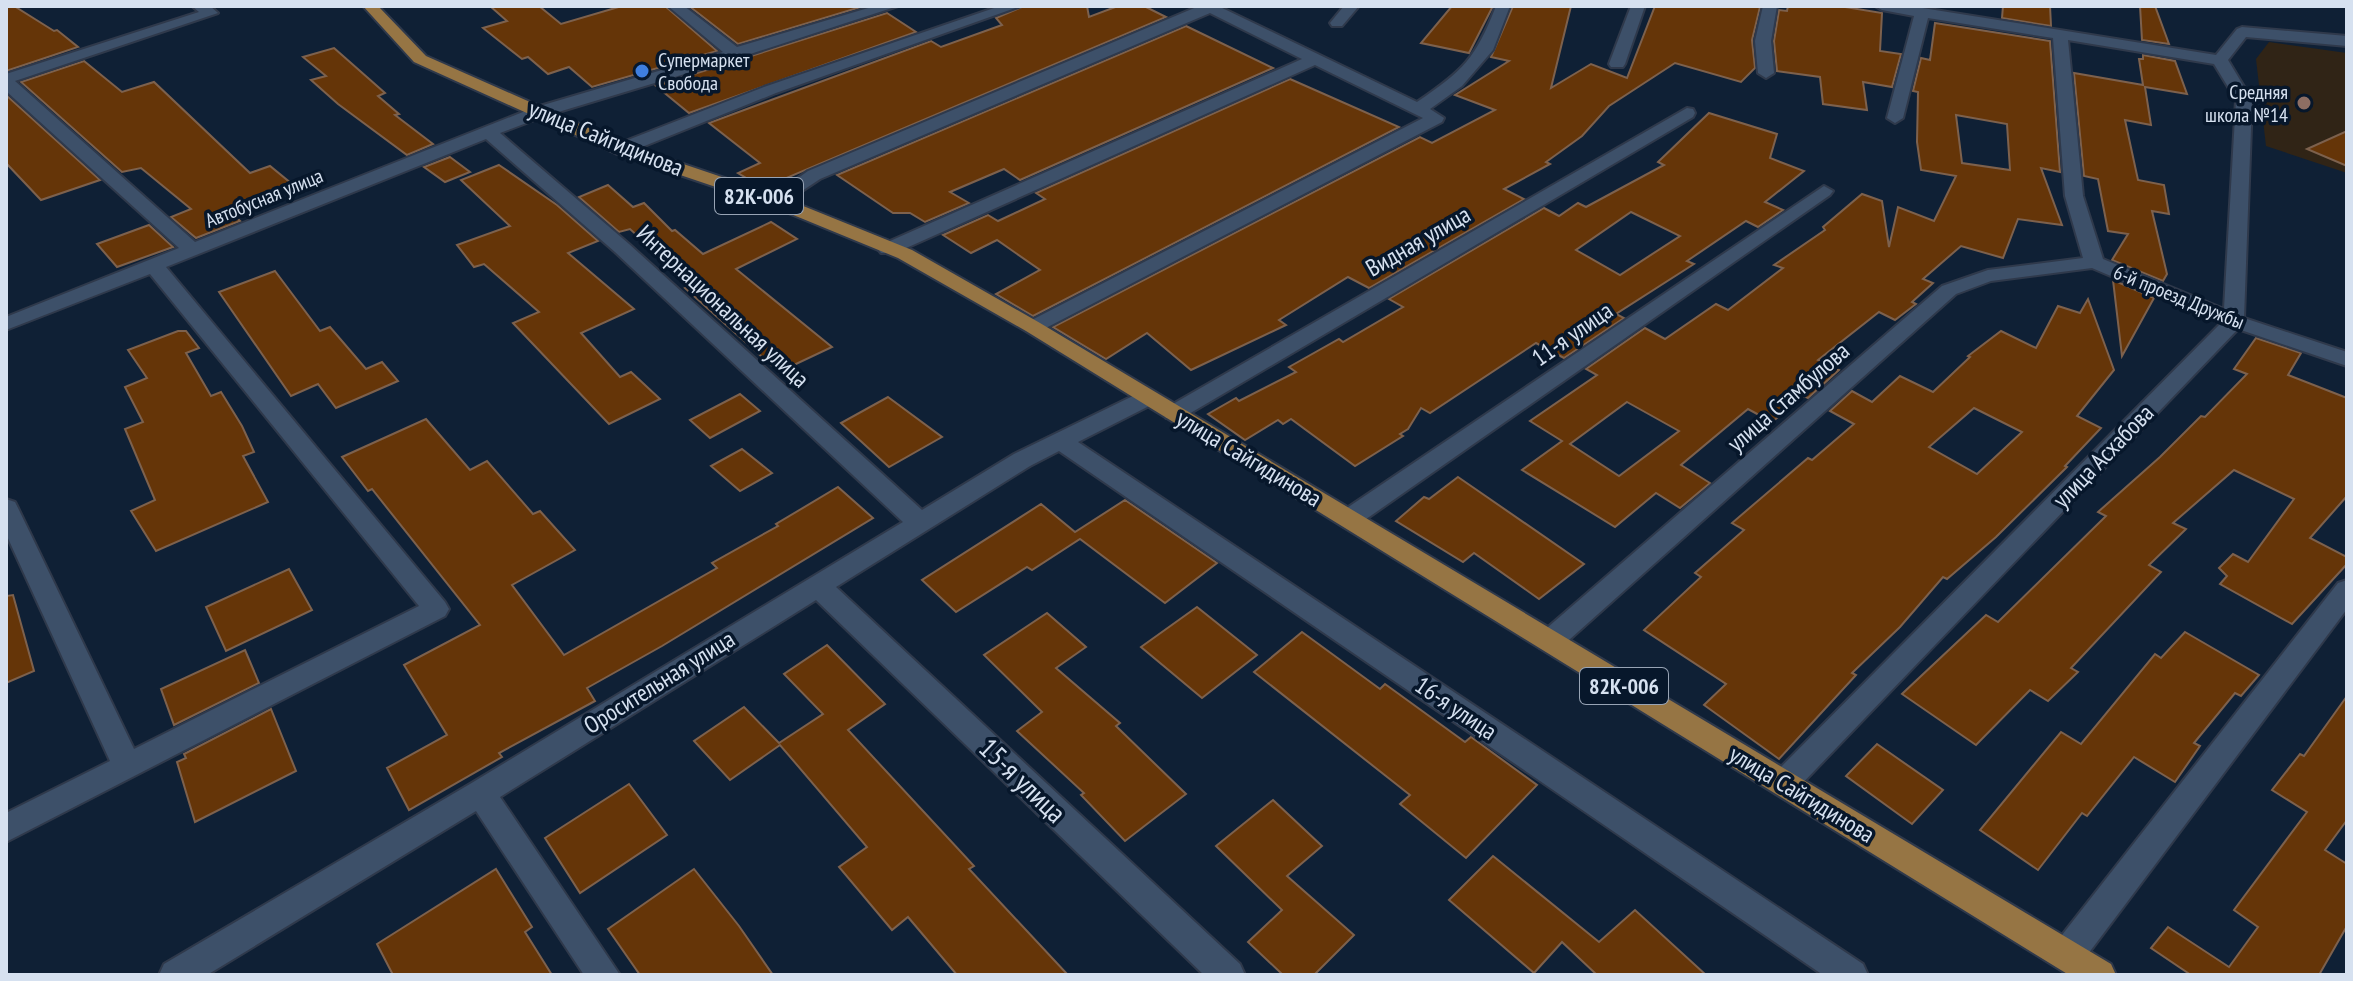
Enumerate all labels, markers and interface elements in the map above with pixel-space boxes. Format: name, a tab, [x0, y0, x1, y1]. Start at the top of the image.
place label: Супермаркет Свобода	[658, 47, 750, 96]
marker: Супермаркет Свобода	[633, 62, 651, 80]
place label: Средняя школа №14	[2205, 79, 2288, 128]
street label: улица Сайгидинова	[524, 93, 688, 183]
marker: Средняя школа №14	[2295, 94, 2313, 112]
street label: Автобусная улица	[201, 163, 327, 233]
road number: 82К-006	[715, 178, 803, 214]
street label: Видная улица	[1360, 199, 1476, 283]
street label: Интернациональная улица	[630, 218, 816, 394]
street label: 6-й проезд Дружбы	[2110, 259, 2248, 335]
street label: 11-я улица	[1525, 295, 1619, 373]
street label: улица Стамбулова	[1720, 335, 1856, 459]
street label: улица Асхабова	[2046, 398, 2160, 514]
street label: улица Сайгидинова	[1171, 402, 1327, 514]
street label: Оросительная улица	[578, 623, 740, 741]
road number: 82К-006	[1580, 668, 1668, 704]
street label: 16-я улица	[1409, 669, 1503, 747]
street label: 15-я улица	[972, 729, 1074, 831]
street label: улица Сайгидинова	[1724, 738, 1880, 850]

